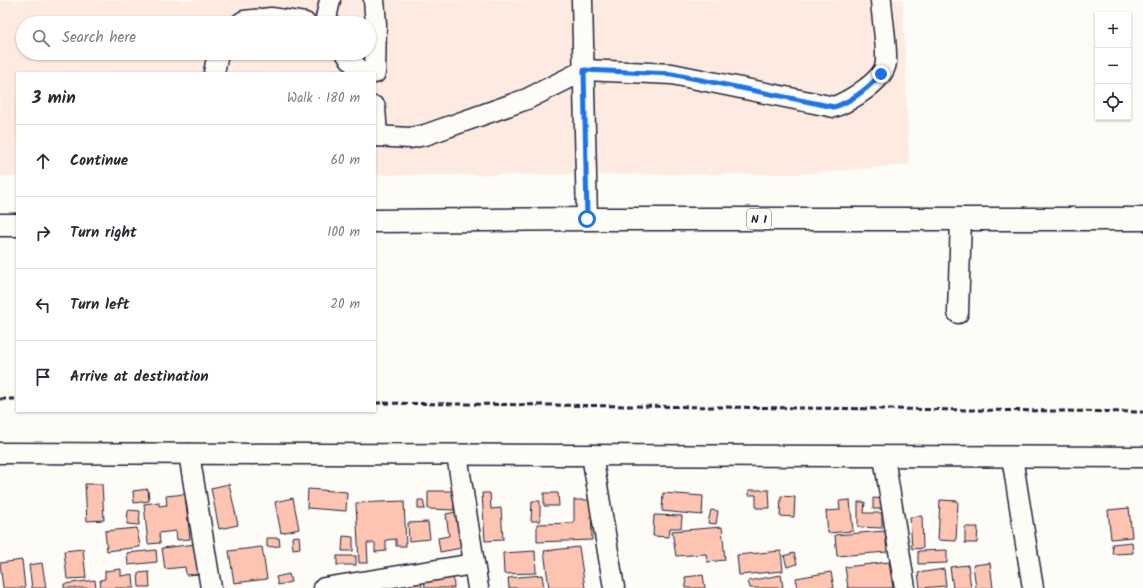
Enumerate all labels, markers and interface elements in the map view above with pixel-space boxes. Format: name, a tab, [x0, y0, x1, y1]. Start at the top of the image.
map controls	[1095, 12, 1131, 120]
button: +	[1095, 12, 1131, 48]
search box	[16, 16, 376, 60]
text: Search here	[62, 26, 136, 50]
icon: search	[30, 27, 52, 49]
button: −	[1095, 48, 1131, 84]
route end	[872, 65, 890, 83]
button: locate	[1095, 84, 1131, 120]
text: 3 min	[32, 85, 76, 112]
text: Walk · 180 m	[287, 88, 360, 109]
text: Continue	[70, 149, 128, 173]
icon: ahead	[32, 150, 54, 172]
text: 60 m	[331, 150, 360, 171]
road number: N 1	[747, 209, 771, 229]
route start	[578, 210, 596, 228]
text: Turn right	[70, 221, 137, 245]
icon: right	[32, 222, 54, 244]
text: 100 m	[327, 222, 360, 243]
text: Turn left	[70, 293, 130, 317]
icon: left	[32, 294, 54, 316]
text: 20 m	[330, 294, 360, 315]
text: Arrive at destination	[70, 365, 209, 389]
icon: arrive	[32, 366, 54, 388]

